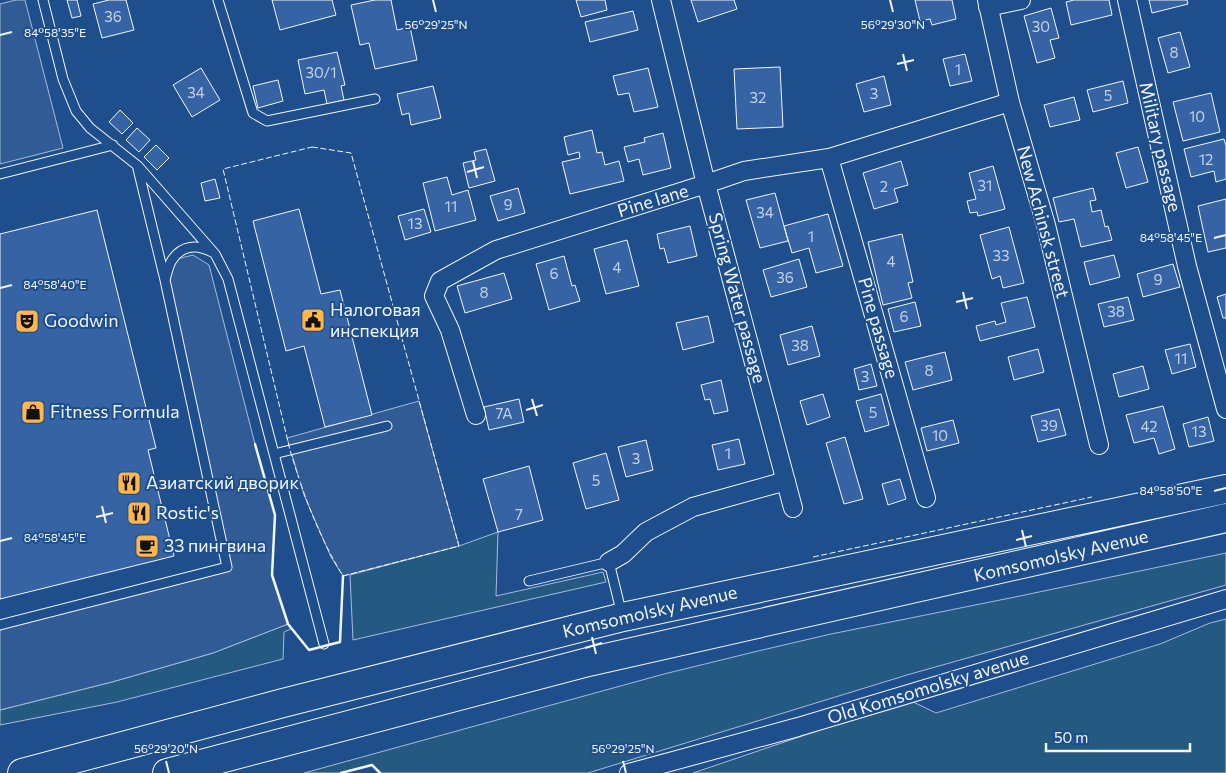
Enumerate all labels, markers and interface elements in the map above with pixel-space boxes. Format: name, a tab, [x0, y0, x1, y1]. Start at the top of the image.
house number: 36	[104, 7, 122, 25]
text: 56°29'25"N	[404, 17, 468, 31]
text: 56°29'30"N	[861, 17, 925, 31]
house number: 30	[1032, 17, 1050, 35]
text: 84°58'35"E	[24, 25, 86, 39]
house number: 8	[1169, 43, 1179, 61]
house number: 1	[955, 60, 961, 78]
house number: 30/1	[305, 63, 337, 81]
street label: Military passage	[1135, 80, 1187, 214]
house number: 34	[187, 83, 205, 101]
house number: 3	[870, 84, 878, 102]
house number: 5	[1104, 86, 1112, 104]
house number: 32	[750, 88, 766, 106]
house number: 10	[1189, 107, 1205, 125]
street label: New Achinsk street	[1013, 143, 1075, 300]
house number: 12	[1199, 150, 1213, 168]
house number: 31	[978, 176, 992, 194]
house number: 2	[880, 177, 888, 195]
street label: Pine lane	[615, 179, 691, 221]
house number: 9	[503, 195, 513, 213]
house number: 11	[445, 197, 457, 215]
house number: 34	[756, 203, 774, 221]
street label: Spring Water passage	[705, 210, 771, 385]
house number: 13	[408, 214, 422, 232]
house number: 1	[808, 227, 814, 245]
text: 84°58'45"E	[1140, 230, 1202, 244]
house number: 33	[992, 246, 1010, 264]
house number: 4	[887, 252, 896, 270]
house number: 4	[613, 258, 622, 276]
house number: 6	[549, 264, 559, 282]
house number: 36	[776, 268, 794, 286]
house number: 9	[1153, 270, 1163, 288]
street label: Pine passage	[854, 275, 904, 381]
text: 84°58'40"E	[23, 277, 87, 291]
house number: 8	[479, 283, 489, 301]
place label: Налоговая инспекция	[330, 298, 421, 341]
house number: 38	[1107, 302, 1125, 320]
public building icon: Налоговая инспекция	[300, 307, 326, 333]
house number: 6	[899, 307, 909, 325]
theatre icon: Goodwin	[14, 308, 40, 334]
place label: Goodwin	[44, 309, 118, 331]
house number: 38	[791, 336, 809, 354]
house number: 11	[1175, 349, 1187, 367]
house number: 8	[924, 361, 934, 379]
house number: 3	[861, 367, 869, 385]
shop icon: Fitness Formula	[20, 399, 46, 425]
place label: Fitness Formula	[50, 400, 180, 422]
house number: 5	[869, 403, 877, 421]
house number: 7А	[495, 404, 513, 422]
house number: 39	[1040, 416, 1058, 434]
house number: 42	[1140, 417, 1158, 435]
house number: 13	[1192, 422, 1206, 440]
house number: 10	[932, 426, 948, 444]
house number: 1	[725, 444, 731, 462]
house number: 3	[632, 449, 640, 467]
restaurant icon: Азиатский дворик	[116, 470, 142, 496]
place label: Азиатский дворик	[146, 471, 299, 493]
house number: 5	[592, 471, 600, 489]
text: 84°58'50"E	[1139, 483, 1203, 497]
restaurant icon: Rostic's	[126, 500, 152, 526]
place label: Rostic's	[156, 501, 219, 523]
house number: 7	[515, 505, 523, 523]
street label: Komsomolsky Avenue	[971, 524, 1150, 586]
text: 84°58'45"E	[24, 530, 86, 544]
cafe icon: 33 пингвина	[134, 533, 160, 559]
place label: 33 пингвина	[164, 534, 266, 556]
street label: Komsomolsky Avenue	[560, 580, 739, 642]
street label: Old Komsomolsky avenue	[824, 646, 1031, 728]
scale bar	[1046, 720, 1190, 752]
text: 50 m	[1054, 728, 1088, 746]
text: 56°29'20"N	[134, 741, 198, 755]
text: 56°29'25"N	[591, 741, 655, 755]

